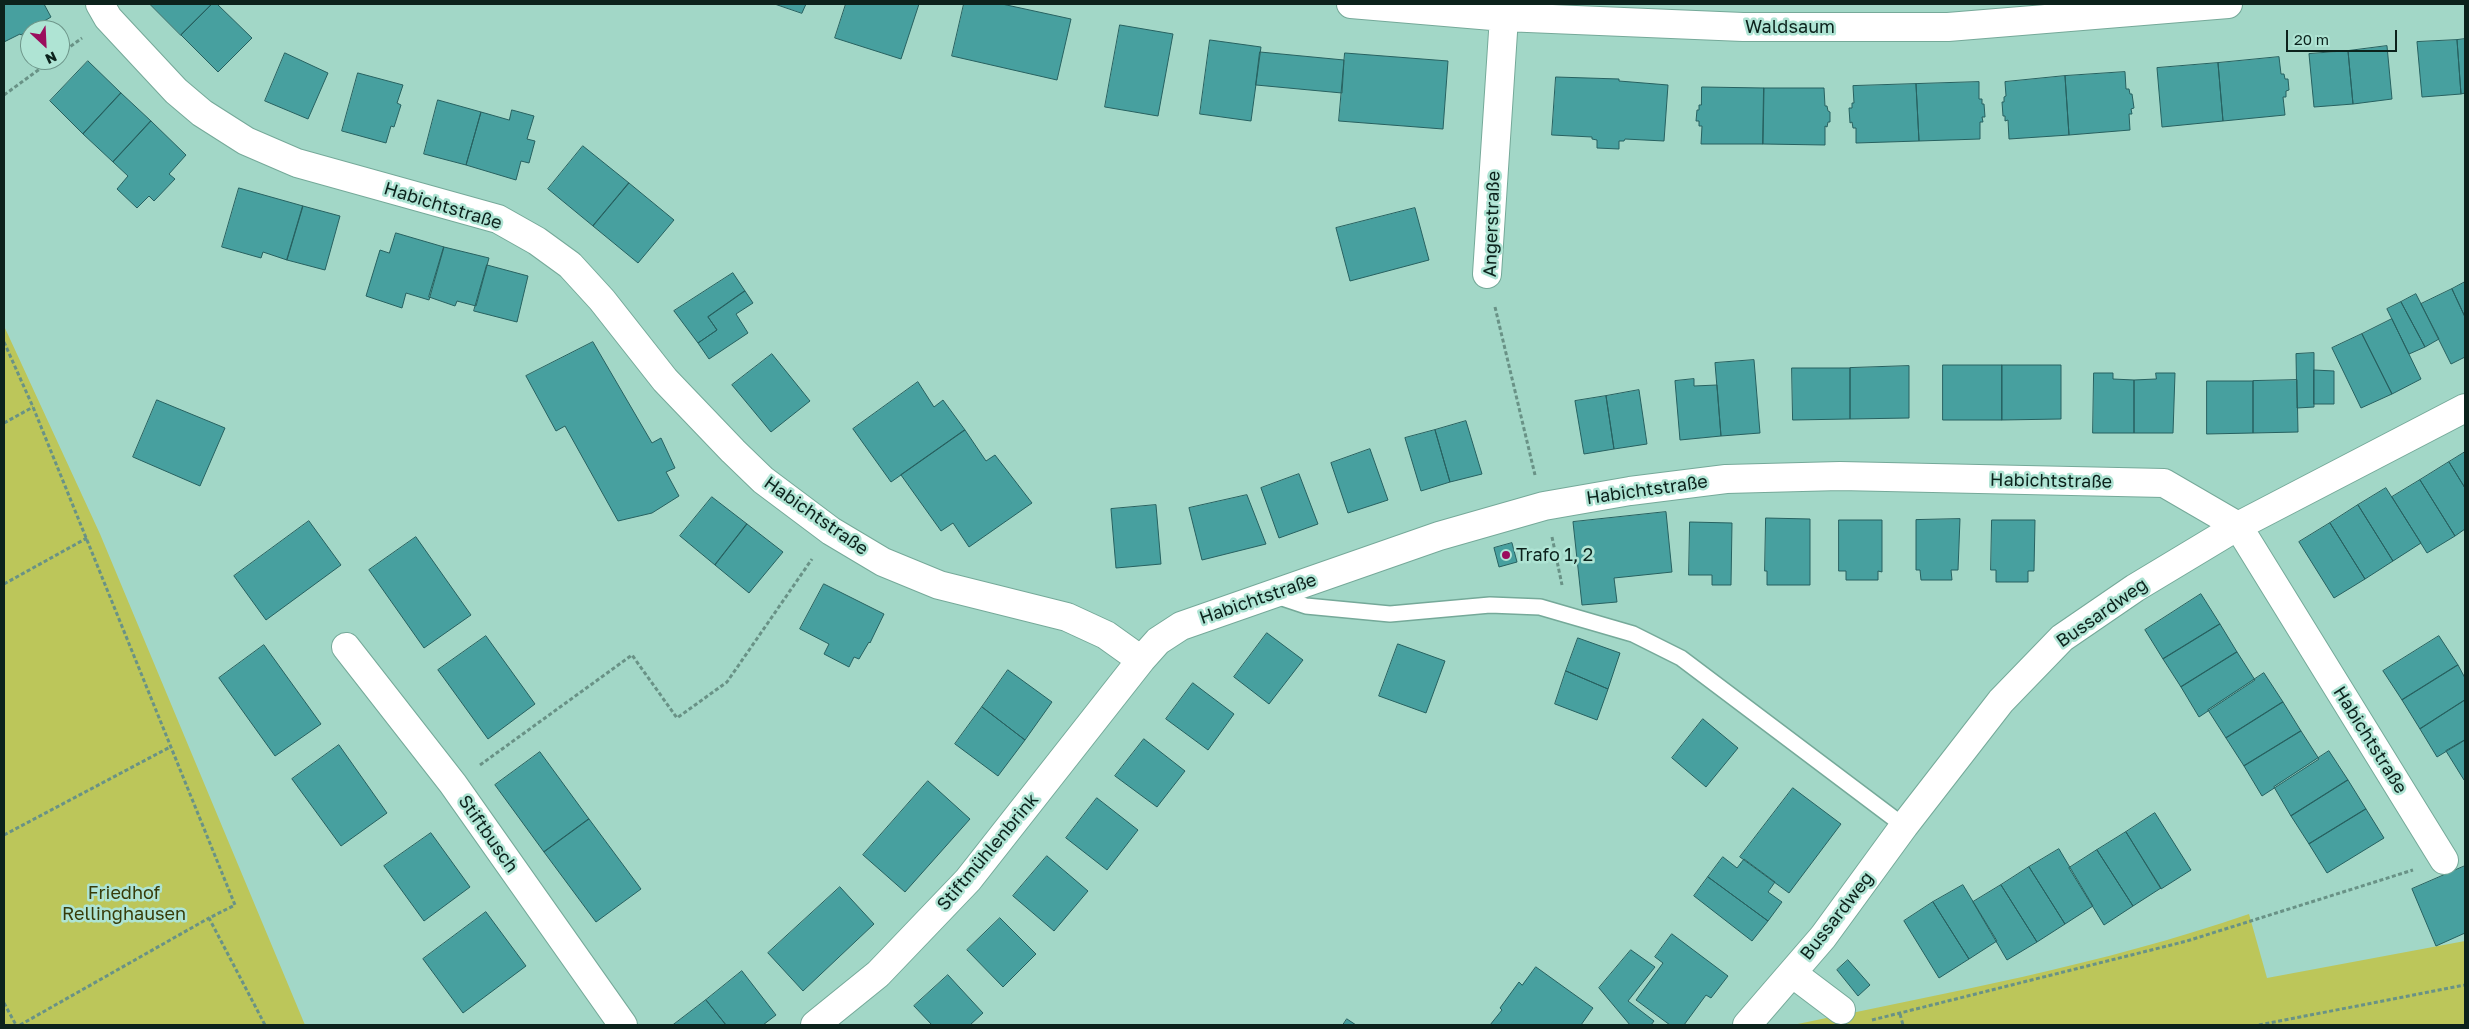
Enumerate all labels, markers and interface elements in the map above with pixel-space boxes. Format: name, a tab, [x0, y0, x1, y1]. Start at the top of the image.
street label: Waldsaum	[1745, 16, 1835, 38]
north arrow	[20, 20, 70, 70]
scale bar	[2289, 20, 2400, 52]
text: 20 m	[2294, 30, 2329, 48]
text: N	[43, 48, 60, 68]
street label: Angerstraße	[1479, 171, 1505, 277]
street label: Habichtstraße	[381, 178, 505, 234]
street label: Habichtstraße	[1990, 469, 2112, 493]
street label: Habichtstraße	[1585, 471, 1709, 509]
street label: Habichtstraße	[760, 472, 872, 560]
place label: Trafo 1, 2	[1516, 544, 1593, 566]
marker: Trafo 1, 2	[1500, 549, 1512, 561]
street label: Habichtstraße	[1197, 569, 1319, 629]
street label: Bussardweg	[2052, 574, 2152, 652]
street label: Habichtstraße	[2328, 682, 2412, 798]
street label: Stiftmühlenbrink	[933, 789, 1043, 915]
street label: Stiftbusch	[453, 791, 523, 877]
street label: Bussardweg	[1796, 868, 1878, 964]
park label: Friedhof Rellinghausen	[62, 882, 186, 924]

